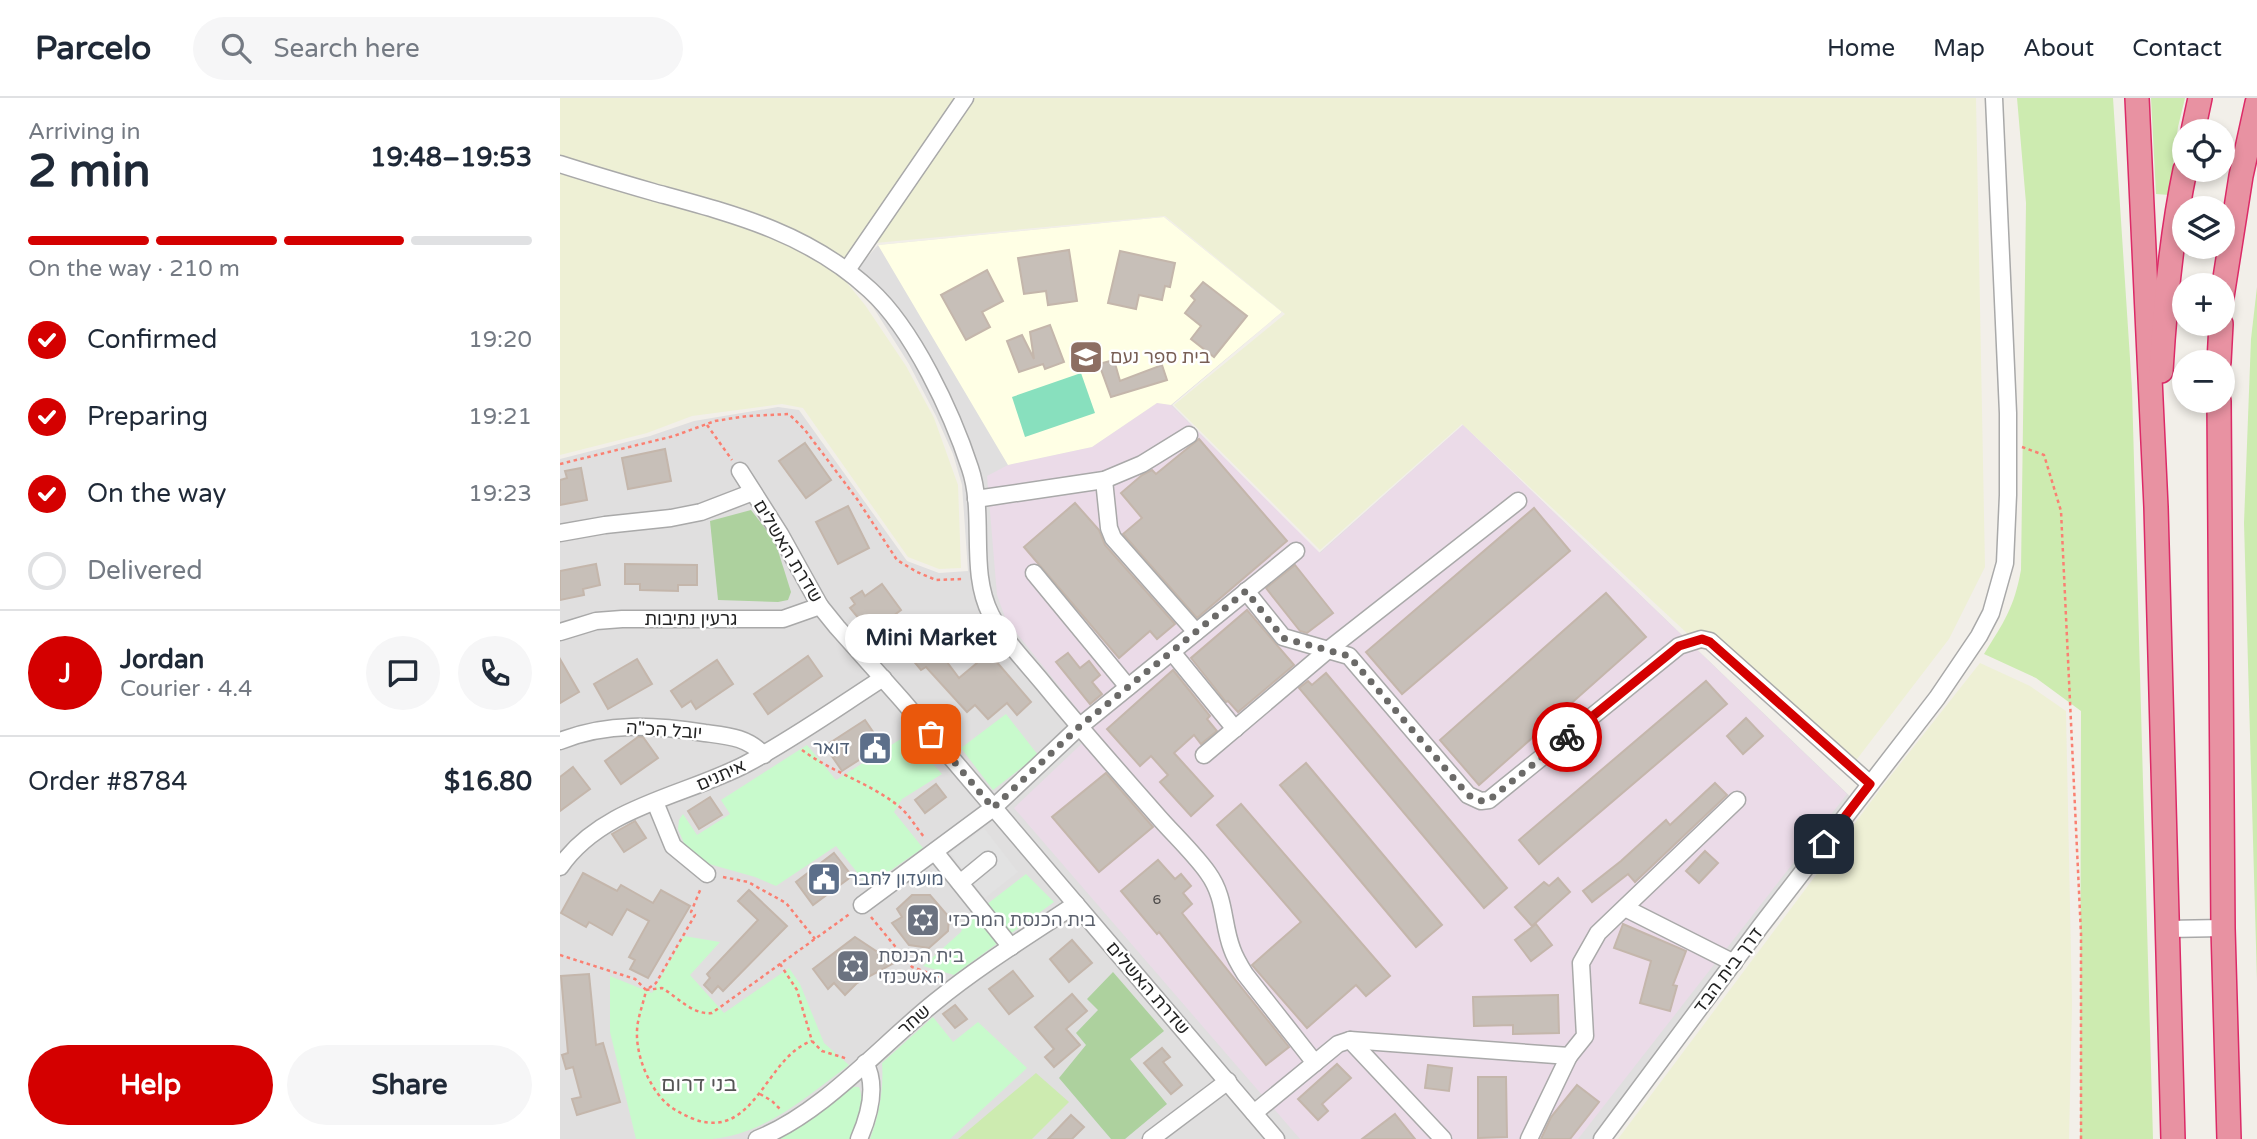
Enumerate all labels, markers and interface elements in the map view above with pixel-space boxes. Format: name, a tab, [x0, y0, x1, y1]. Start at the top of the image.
search box	[193, 17, 683, 80]
text: Parcelo	[35, 29, 151, 68]
icon: search	[217, 29, 255, 67]
text: Search here	[273, 33, 420, 64]
text: Home	[1827, 34, 1895, 63]
text: Map	[1933, 34, 1985, 63]
text: About	[2023, 34, 2094, 63]
text: Contact	[2132, 34, 2222, 63]
text: Arriving in	[28, 118, 141, 146]
map controls	[2172, 119, 2235, 413]
button: locate	[2172, 119, 2235, 182]
text: 19:48–19:53	[370, 142, 532, 173]
text: 2 min	[28, 144, 151, 199]
button: layers	[2172, 196, 2235, 259]
text: On the way · 210 m	[28, 255, 240, 283]
button: +	[2172, 273, 2235, 336]
icon: check	[28, 321, 66, 359]
text: Confirmed	[87, 324, 217, 355]
text: 19:20	[468, 326, 532, 354]
school or university icon: בית ספר נעם	[1067, 338, 1105, 376]
place label: בית ספר נעם	[1110, 346, 1211, 368]
button: −	[2172, 350, 2235, 413]
icon: check	[28, 398, 66, 436]
text: Preparing	[87, 401, 208, 432]
text: 19:21	[468, 403, 532, 431]
icon: check	[28, 475, 66, 513]
text: On the way	[87, 478, 227, 509]
text: 19:23	[468, 480, 532, 508]
street label: שדרת האשלים	[749, 495, 827, 607]
text: Delivered	[87, 555, 203, 586]
street label: גרעין נתיבות	[644, 608, 738, 630]
callout: Mini Market	[845, 615, 1017, 664]
text: Mini Market	[865, 624, 997, 652]
button: chat	[366, 636, 440, 710]
button: phone	[458, 636, 532, 710]
text: Jordan	[120, 644, 204, 675]
text: J	[59, 658, 71, 689]
text: Courier · 4.4	[120, 675, 252, 703]
courier	[1532, 702, 1602, 772]
pin	[901, 704, 961, 764]
icon: bag	[912, 715, 950, 753]
street label: יובל הכ"ה	[625, 716, 703, 744]
icon: bike	[1548, 718, 1586, 756]
public building icon: דואר	[856, 729, 894, 767]
place label: דואר	[813, 737, 850, 759]
street label: איתנים	[693, 754, 749, 796]
text: Order #8784	[28, 766, 188, 797]
text: $16.80	[444, 766, 532, 797]
pin	[1794, 814, 1854, 874]
icon: home	[1805, 825, 1843, 863]
public building icon: מועדון לחבר	[805, 860, 843, 898]
place label: מועדון לחבר	[848, 868, 944, 890]
house number: 6	[1153, 891, 1162, 908]
synagogue icon: בית הכנסת המרכזי	[904, 901, 942, 939]
place label: בית הכנסת המרכזי	[948, 909, 1096, 931]
street label: דרך בית הבד	[1688, 923, 1768, 1017]
street label: שדרת האשלים	[1102, 937, 1194, 1039]
place label: בית הכנסת האשכנזי	[878, 945, 965, 988]
synagogue icon: בית הכנסת האשכנזי	[834, 947, 872, 985]
street label: שחר	[893, 1000, 935, 1040]
button: Help	[28, 1045, 273, 1125]
button: Share	[287, 1045, 532, 1125]
district label: בני דרום	[661, 1072, 737, 1097]

